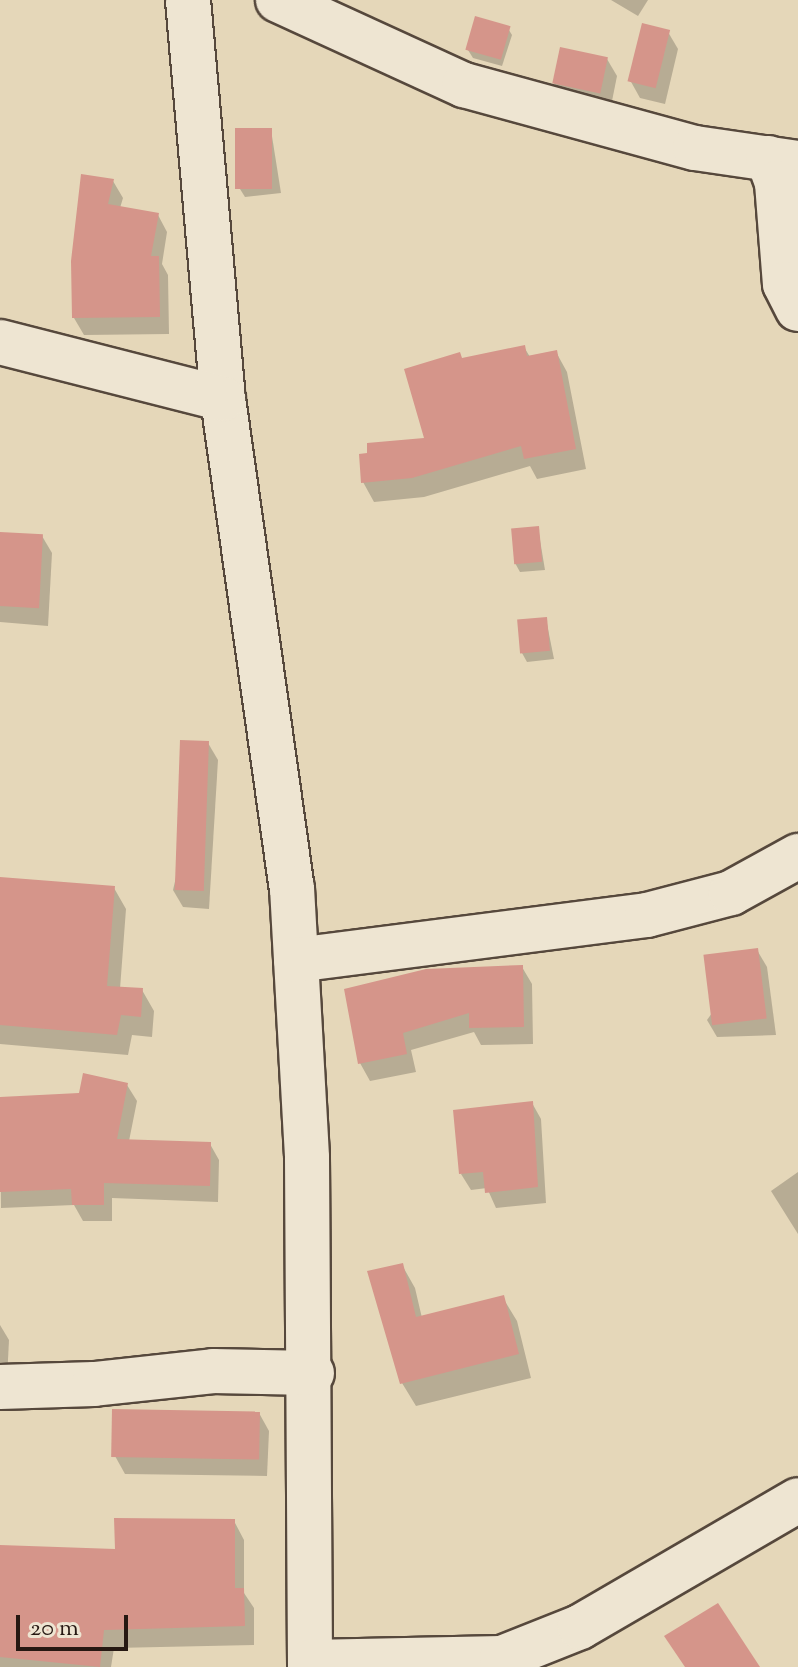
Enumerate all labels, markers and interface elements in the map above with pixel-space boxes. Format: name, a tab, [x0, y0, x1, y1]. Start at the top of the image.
scale bar	[20, 1599, 132, 1649]
text: 20 m	[30, 1612, 79, 1646]

